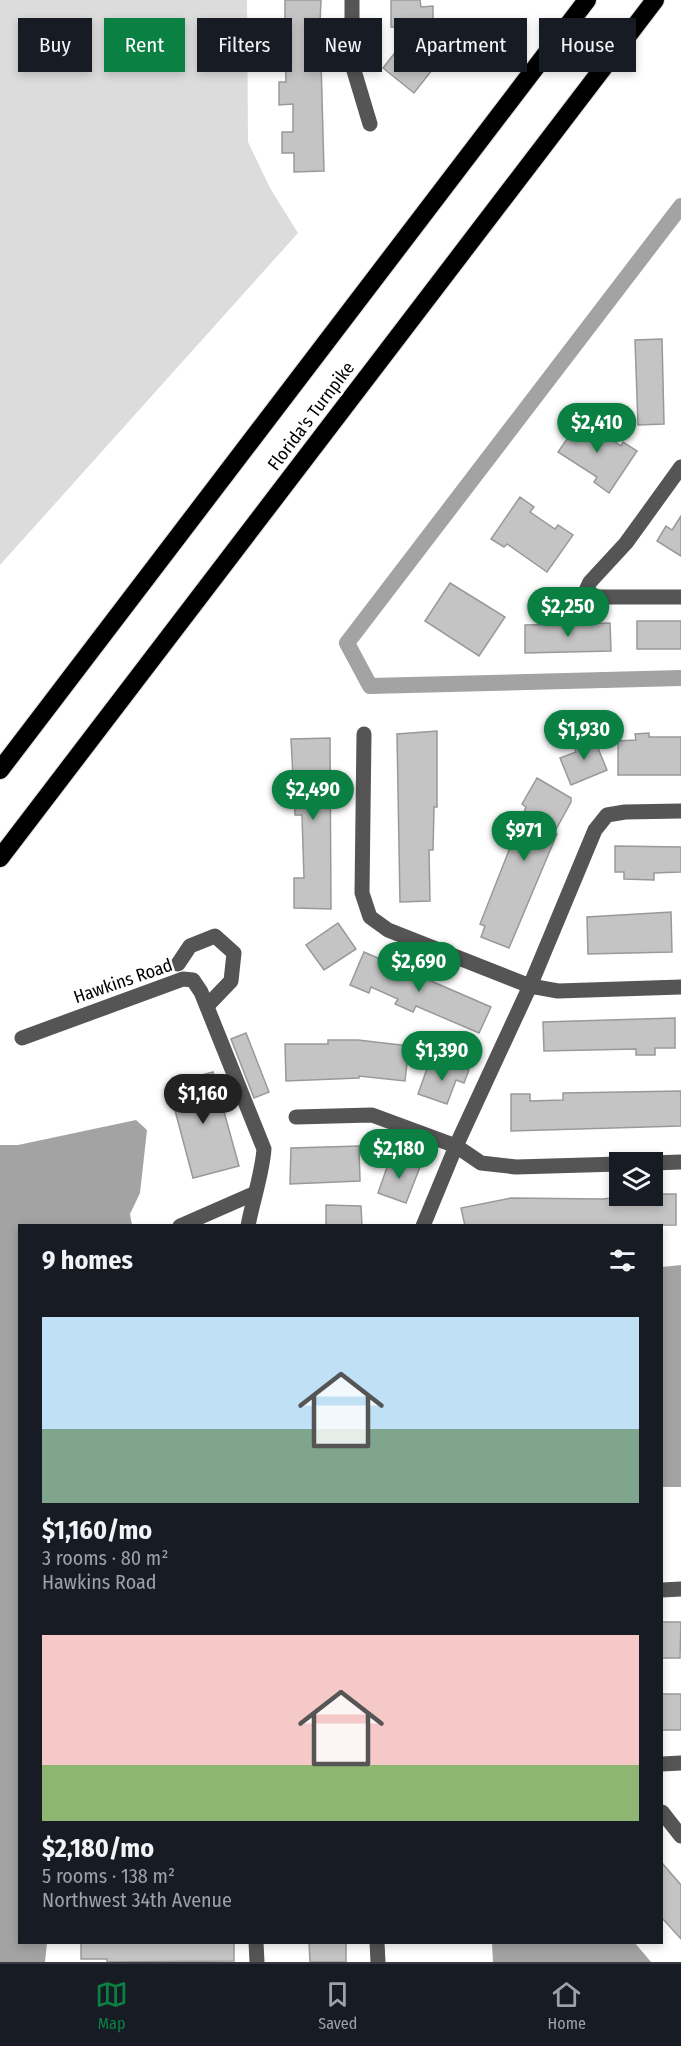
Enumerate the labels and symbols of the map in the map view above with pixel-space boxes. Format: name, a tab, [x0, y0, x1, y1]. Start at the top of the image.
street label: Florida's Turnpike	[263, 357, 359, 475]
pin: $2,410	[548, 403, 646, 454]
pin: $2,250	[519, 587, 617, 638]
pin: $1,930	[535, 710, 633, 761]
pin: $2,490	[264, 770, 362, 821]
pin: $971	[488, 811, 560, 862]
pin: $2,690	[370, 942, 468, 993]
street label: Hawkins Road	[71, 954, 175, 1008]
pin: $1,390	[393, 1031, 491, 1082]
pin: $1,160	[154, 1074, 252, 1125]
pin: $2,180	[350, 1129, 448, 1180]

